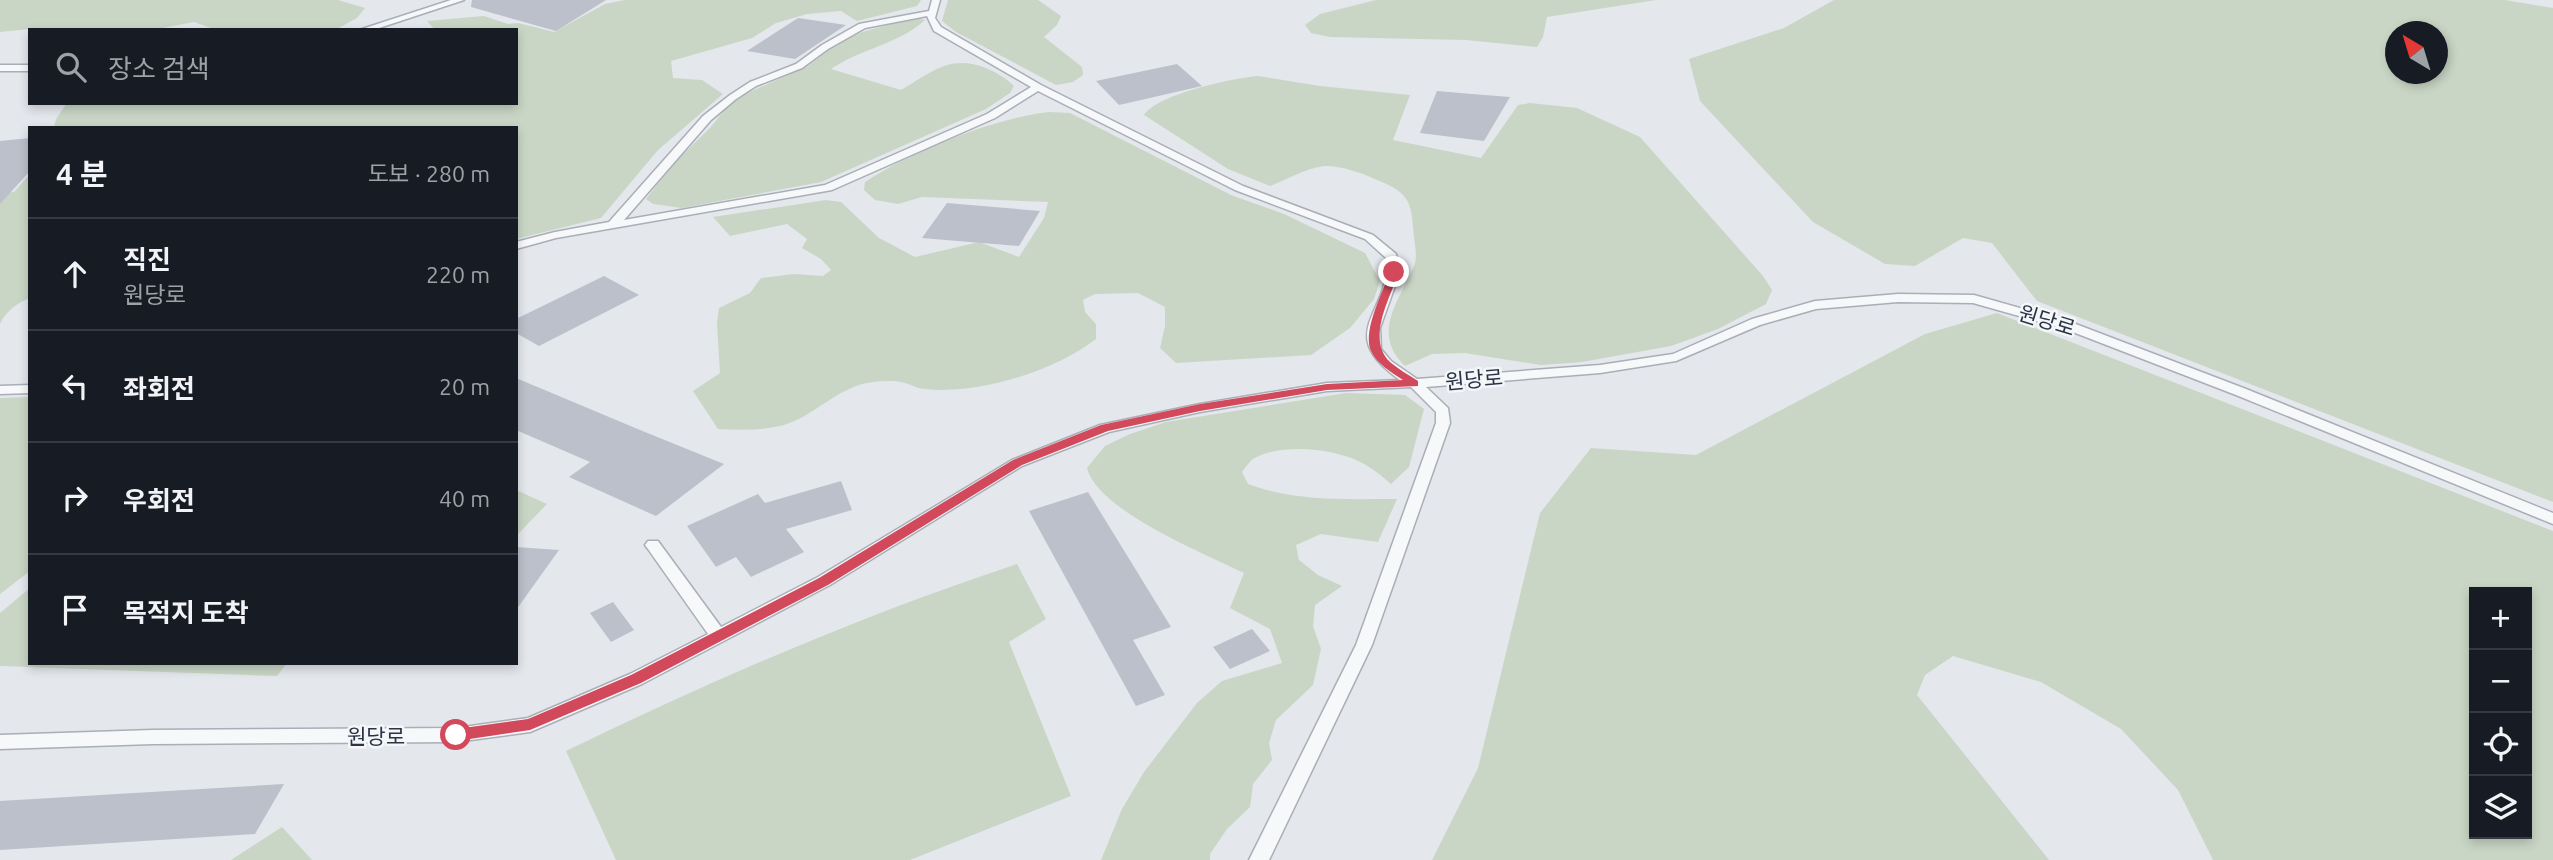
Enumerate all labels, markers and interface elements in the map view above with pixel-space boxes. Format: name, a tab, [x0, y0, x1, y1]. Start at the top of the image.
north arrow	[2385, 21, 2448, 84]
search box	[28, 28, 518, 105]
icon: search	[52, 48, 90, 86]
text: 장소 검색	[108, 54, 210, 83]
text: 4 분	[56, 157, 108, 191]
text: 도보 · 280 m	[367, 161, 490, 186]
text: 직진	[123, 245, 171, 274]
icon: ahead	[56, 255, 94, 293]
route end	[1378, 256, 1409, 287]
text: 220 m	[426, 262, 490, 287]
text: 원당로	[123, 282, 186, 307]
street label: 원당로	[2016, 300, 2078, 340]
street label: 원당로	[1444, 365, 1504, 393]
icon: left	[56, 367, 94, 405]
text: 좌회전	[123, 374, 195, 403]
text: 20 m	[439, 374, 490, 399]
icon: right	[56, 479, 94, 517]
text: 우회전	[123, 486, 195, 515]
text: 40 m	[439, 486, 490, 511]
map controls	[2469, 587, 2532, 839]
button: +	[2469, 587, 2532, 650]
icon: arrive	[56, 591, 94, 629]
text: 목적지 도착	[123, 598, 249, 627]
button: −	[2469, 650, 2532, 713]
button: locate	[2469, 713, 2532, 776]
route start	[440, 719, 471, 750]
street label: 원당로	[347, 724, 405, 748]
button: layers	[2469, 776, 2532, 839]

